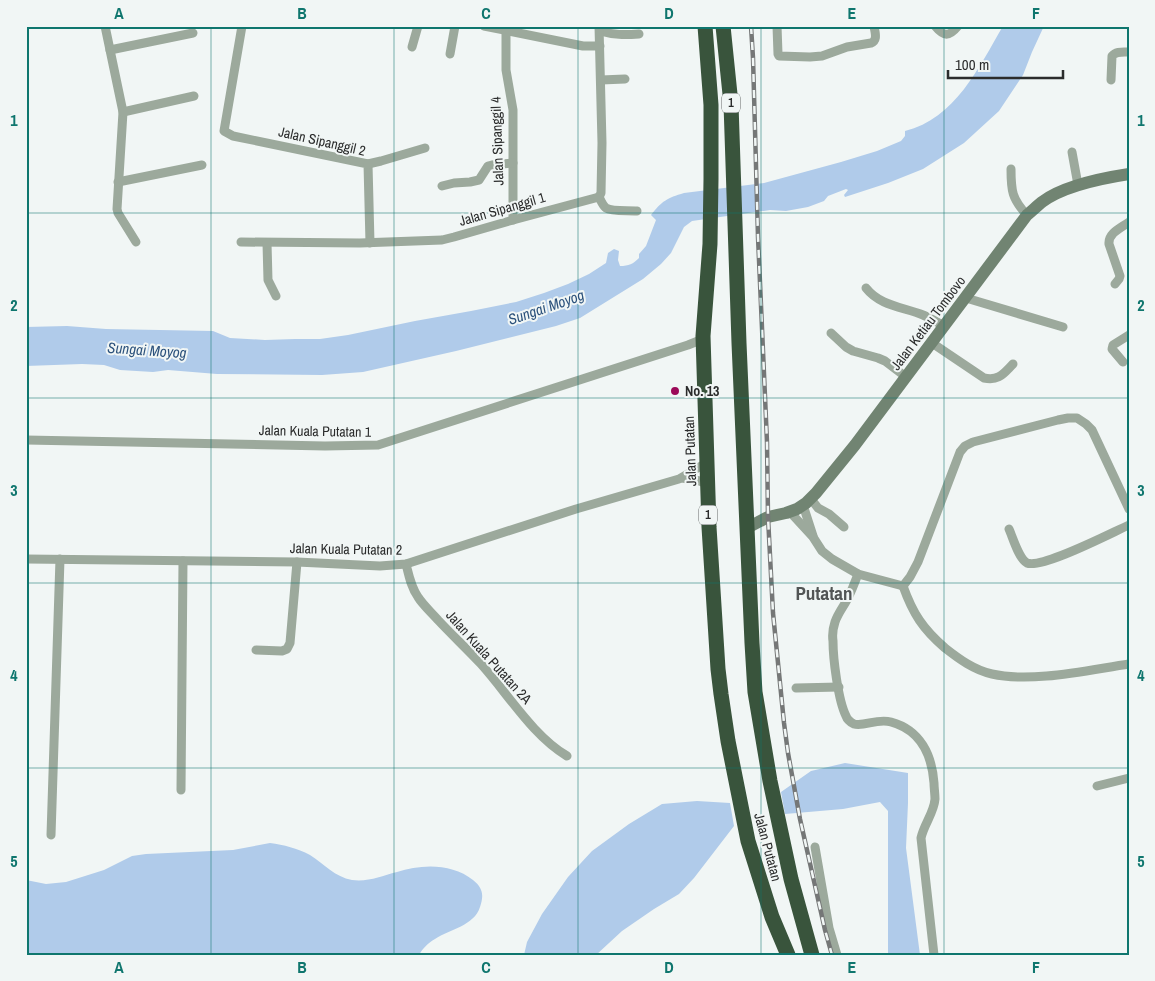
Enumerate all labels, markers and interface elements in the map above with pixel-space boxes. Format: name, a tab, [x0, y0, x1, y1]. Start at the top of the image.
text: A	[114, 2, 124, 24]
text: B	[297, 2, 307, 24]
text: C	[481, 2, 491, 24]
text: D	[664, 2, 674, 24]
text: E	[848, 2, 857, 24]
text: F	[1032, 2, 1040, 24]
scale bar	[948, 48, 1062, 80]
text: 100 m	[955, 54, 989, 75]
road number: 1	[722, 94, 740, 112]
street label: Jalan Sipanggil 4	[486, 96, 508, 186]
text: 1	[10, 109, 18, 131]
text: 1	[1137, 109, 1145, 131]
street label: Jalan Sipanggil 2	[277, 122, 367, 160]
street label: Jalan Sipanggil 1	[457, 188, 548, 230]
street label: Jalan Ketiau Tombovo	[887, 272, 969, 374]
water label: Sungai Moyog	[505, 284, 587, 330]
text: 2	[10, 294, 18, 316]
text: 2	[1137, 294, 1145, 316]
water label: Sungai Moyog	[107, 337, 187, 363]
place label: No. 13	[685, 382, 719, 400]
marker: No. 13	[669, 385, 681, 397]
street label: Jalan Putatan	[680, 416, 700, 486]
street label: Jalan Kuala Putatan 1	[259, 421, 372, 441]
text: 3	[10, 479, 18, 501]
text: 3	[1137, 479, 1145, 501]
road number: 1	[699, 506, 717, 524]
street label: Jalan Kuala Putatan 2	[290, 539, 402, 559]
district label: Putatan	[795, 580, 853, 606]
street label: Jalan Kuala Putatan 2A	[442, 606, 536, 708]
text: 4	[10, 664, 18, 686]
text: 4	[1137, 664, 1145, 686]
street label: Jalan Putatan	[750, 811, 786, 883]
text: 5	[10, 850, 18, 872]
text: 5	[1137, 850, 1145, 872]
text: A	[114, 956, 124, 978]
text: B	[297, 956, 307, 978]
text: C	[481, 956, 491, 978]
text: D	[664, 956, 674, 978]
text: E	[848, 956, 857, 978]
text: F	[1032, 956, 1040, 978]

